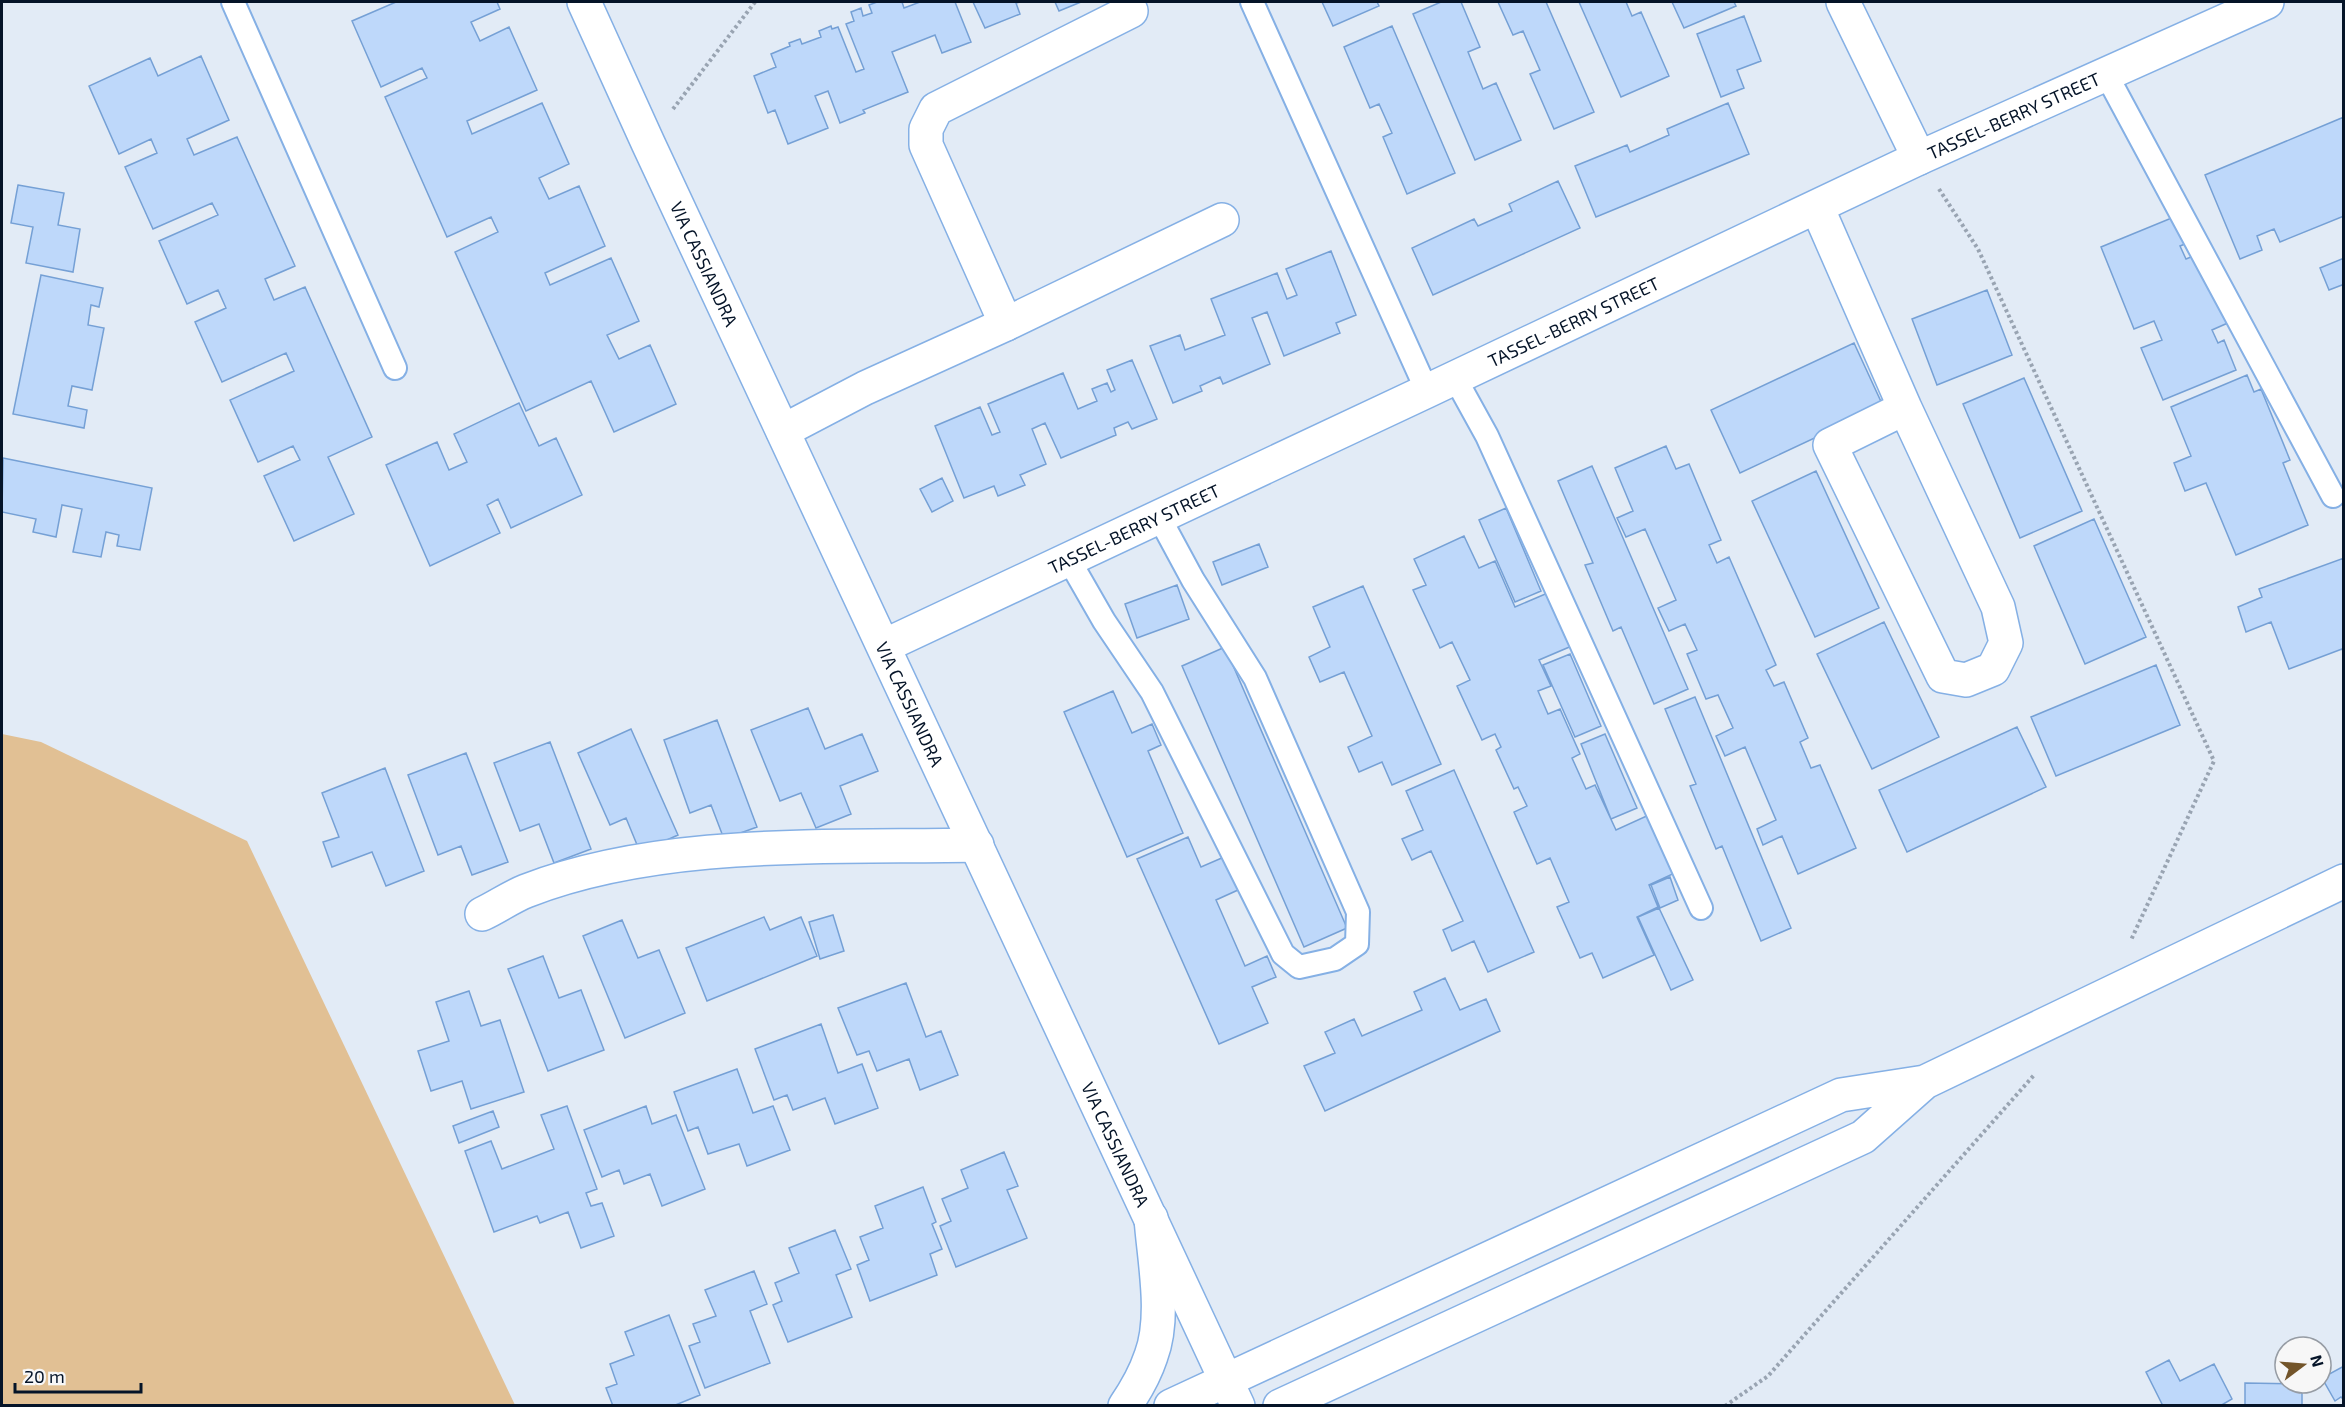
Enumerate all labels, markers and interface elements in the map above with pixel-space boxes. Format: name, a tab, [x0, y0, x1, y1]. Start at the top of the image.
street label: TASSEL-BERRY STREET	[1924, 67, 2104, 164]
street label: VIA CASSIANDRA	[666, 198, 743, 330]
street label: TASSEL-BERRY STREET	[1484, 271, 1663, 372]
street label: TASSEL-BERRY STREET	[1045, 479, 1224, 578]
street label: VIA CASSIANDRA	[872, 638, 949, 771]
street label: VIA CASSIANDRA	[1077, 1078, 1155, 1211]
north arrow	[2273, 1335, 2333, 1395]
text: N	[2307, 1353, 2329, 1369]
scale bar	[15, 1356, 141, 1394]
text: 20 m	[24, 1365, 65, 1387]

